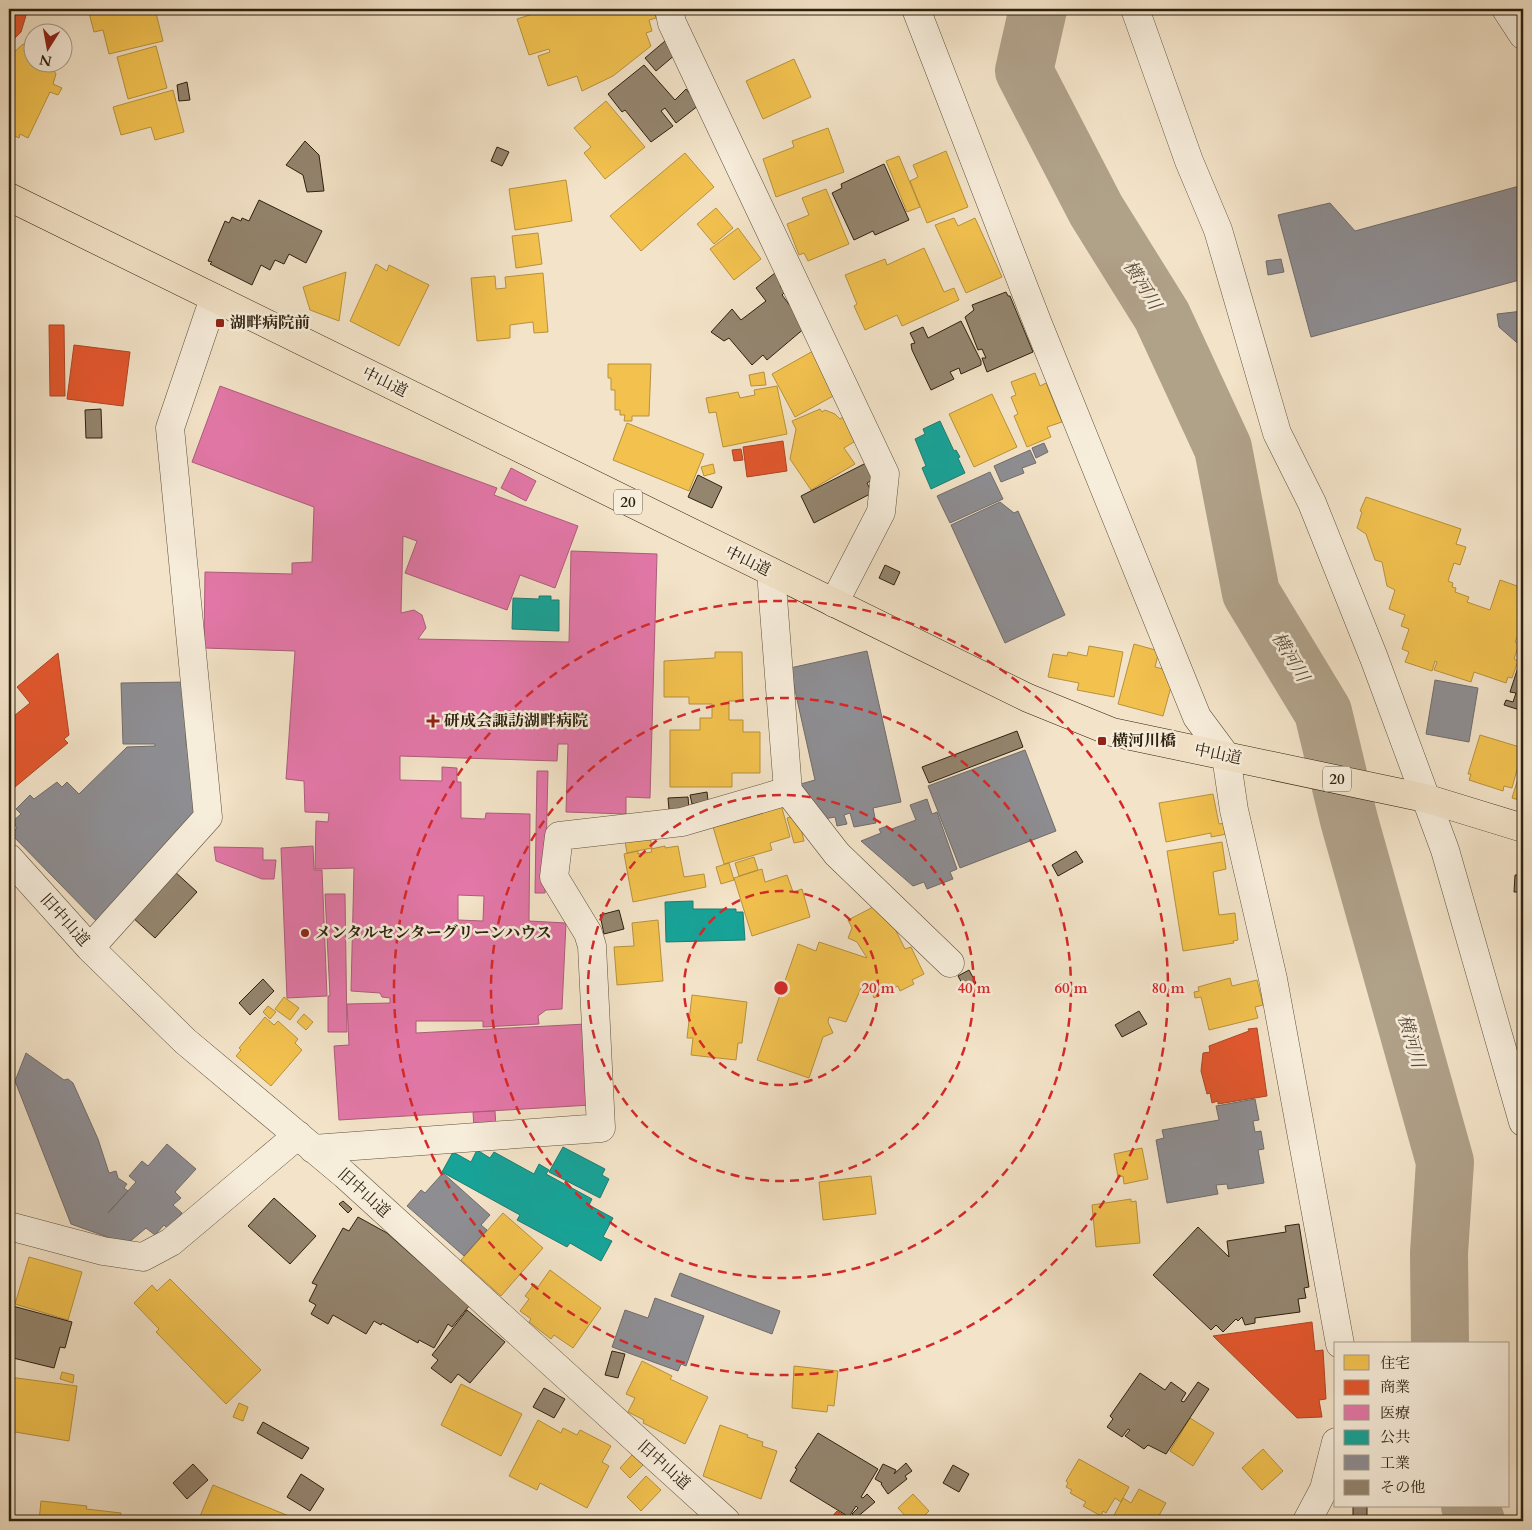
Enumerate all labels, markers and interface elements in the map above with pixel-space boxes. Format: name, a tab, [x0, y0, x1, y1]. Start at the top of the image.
north arrow	[22, 22, 72, 72]
text: N	[38, 50, 53, 71]
water label: 横河川	[1117, 255, 1168, 316]
place label: 湖畔病院前	[230, 312, 310, 334]
marker: 湖畔病院前	[214, 317, 226, 329]
street label: 中山道	[359, 362, 411, 402]
road number: 20	[614, 490, 642, 514]
street label: 中山道	[722, 541, 774, 581]
water label: 横河川	[1265, 627, 1316, 688]
place label: 研成会諏訪湖畔病院	[444, 710, 588, 732]
marker: 研成会諏訪湖畔病院	[426, 714, 440, 728]
place label: 横河川橋	[1112, 730, 1176, 752]
marker: 横河川橋	[1096, 735, 1108, 747]
street label: 中山道	[1192, 738, 1244, 770]
road number: 20	[1323, 766, 1351, 792]
street label: 旧中山道	[35, 889, 95, 951]
place label: メンタルセンターグリーンハウス	[315, 922, 552, 944]
marker: メンタルセンターグリーンハウス	[299, 927, 311, 939]
text: 20 m	[861, 978, 895, 998]
text: 40 m	[957, 978, 991, 998]
text: 60 m	[1054, 978, 1088, 998]
text: 80 m	[1151, 978, 1185, 998]
centre of rings	[772, 979, 790, 997]
water label: 横河川	[1392, 1012, 1431, 1072]
street label: 旧中山道	[333, 1163, 395, 1223]
legend	[1334, 1342, 1510, 1508]
text: 住宅	[1380, 1353, 1410, 1373]
text: 商業	[1380, 1377, 1410, 1397]
text: 医療	[1380, 1403, 1410, 1423]
text: 公共	[1380, 1427, 1410, 1447]
street label: 旧中山道	[633, 1435, 695, 1495]
text: 工業	[1380, 1453, 1410, 1473]
text: その他	[1380, 1477, 1425, 1497]

